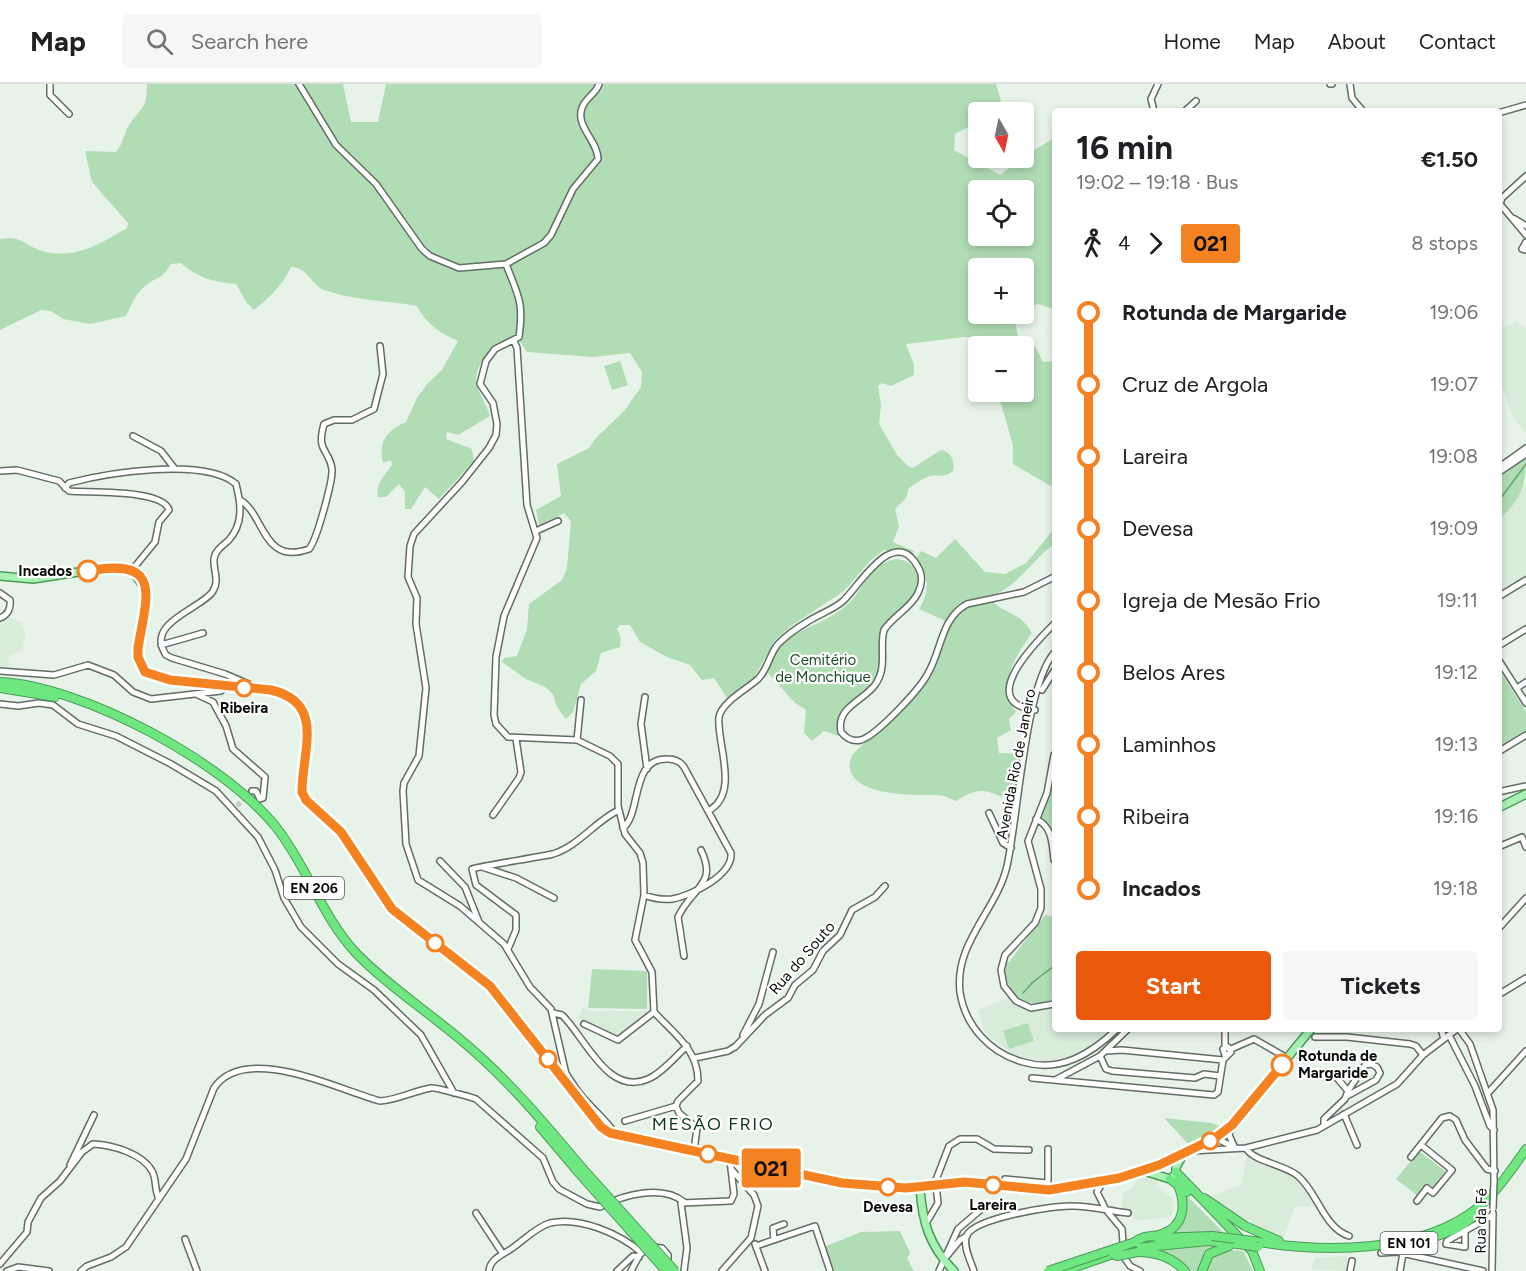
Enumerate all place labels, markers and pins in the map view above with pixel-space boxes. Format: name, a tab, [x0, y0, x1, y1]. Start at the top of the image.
marker: Incados	[77, 560, 99, 582]
place label: Incados	[18, 562, 72, 580]
marker: Ribeira	[235, 679, 253, 697]
place label: Ribeira	[220, 699, 268, 717]
unlabelled marker	[426, 934, 444, 952]
place label: Rotunda de Margaride	[1298, 1047, 1378, 1082]
unlabelled marker	[539, 1050, 557, 1068]
marker: Rotunda de Margaride	[1271, 1054, 1293, 1076]
unlabelled marker	[1201, 1132, 1219, 1150]
unlabelled marker	[699, 1145, 717, 1163]
marker: Lareira	[984, 1176, 1002, 1194]
marker: Devesa	[879, 1178, 897, 1196]
place label: Lareira	[969, 1196, 1017, 1214]
place label: Devesa	[863, 1198, 913, 1216]

